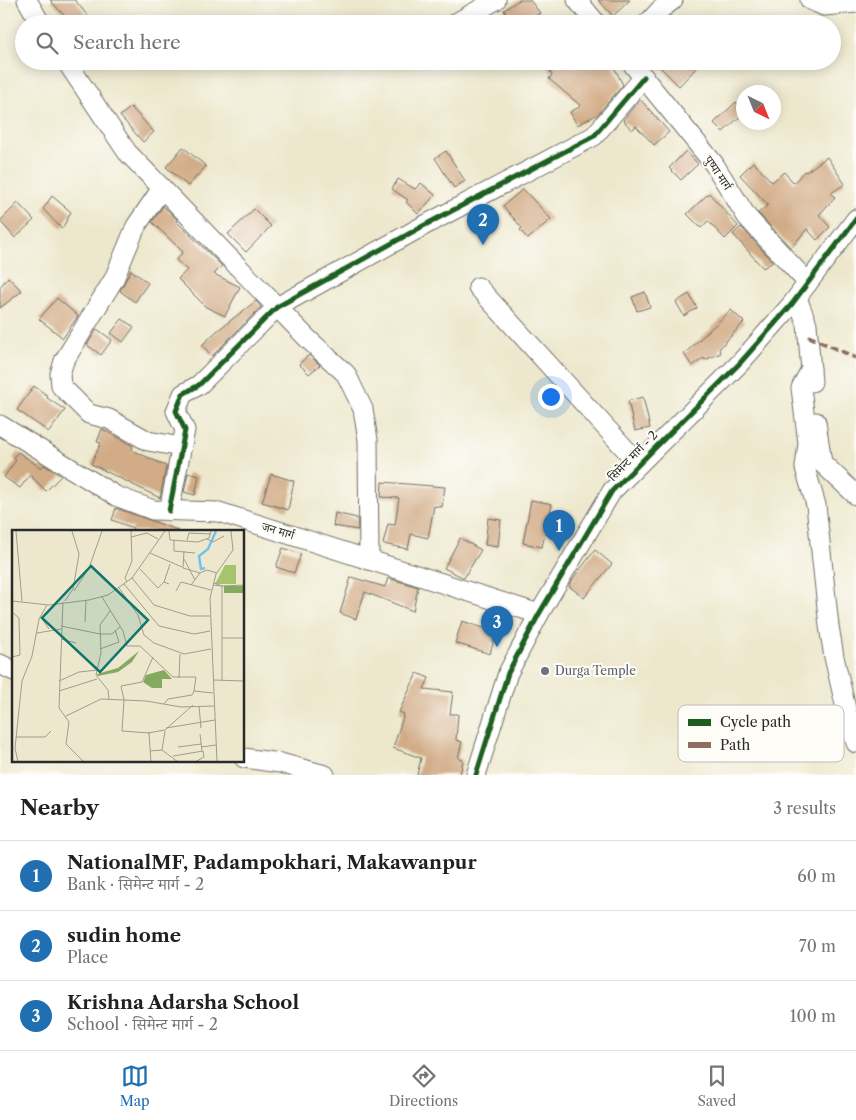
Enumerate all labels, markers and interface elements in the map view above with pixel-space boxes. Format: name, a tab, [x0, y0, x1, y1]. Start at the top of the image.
search box	[15, 15, 841, 70]
icon: search	[33, 29, 61, 57]
text: Search here	[73, 31, 181, 54]
north arrow	[736, 85, 781, 130]
street label: पुष्पा मार्ग	[700, 152, 736, 194]
pin: 2	[467, 204, 499, 245]
your location	[538, 384, 564, 410]
street label: सिमेन्ट मार्ग - 2	[604, 427, 660, 485]
pin: 1	[543, 510, 575, 551]
street label: जन मार्ग	[259, 518, 297, 543]
inset map	[12, 530, 245, 762]
pin: 3	[481, 606, 513, 647]
place label: Durga Temple	[555, 663, 636, 678]
marker: Durga Temple	[539, 665, 551, 677]
legend	[678, 705, 844, 762]
text: Cycle path	[720, 713, 791, 731]
text: Path	[720, 736, 750, 754]
text: Nearby	[20, 795, 99, 820]
text: 3 results	[773, 798, 836, 818]
text: NationalMF, Padampokhari, Makawanpur	[67, 851, 477, 874]
text: 1	[32, 866, 40, 886]
text: 60 m	[797, 866, 836, 886]
text: Bank · सिमेन्ट मार्ग - 2	[67, 874, 204, 894]
text: sudin home	[67, 924, 181, 947]
text: 2	[31, 936, 41, 956]
text: 70 m	[799, 936, 836, 956]
text: Place	[67, 947, 108, 967]
text: Krishna Adarsha School	[67, 991, 299, 1014]
text: 3	[31, 1006, 41, 1026]
text: 100 m	[790, 1006, 836, 1026]
text: School · सिमेन्ट मार्ग - 2	[67, 1014, 218, 1034]
tab: Map	[120, 1062, 150, 1110]
tab: Directions	[389, 1062, 458, 1110]
tab: Saved	[697, 1062, 736, 1110]

